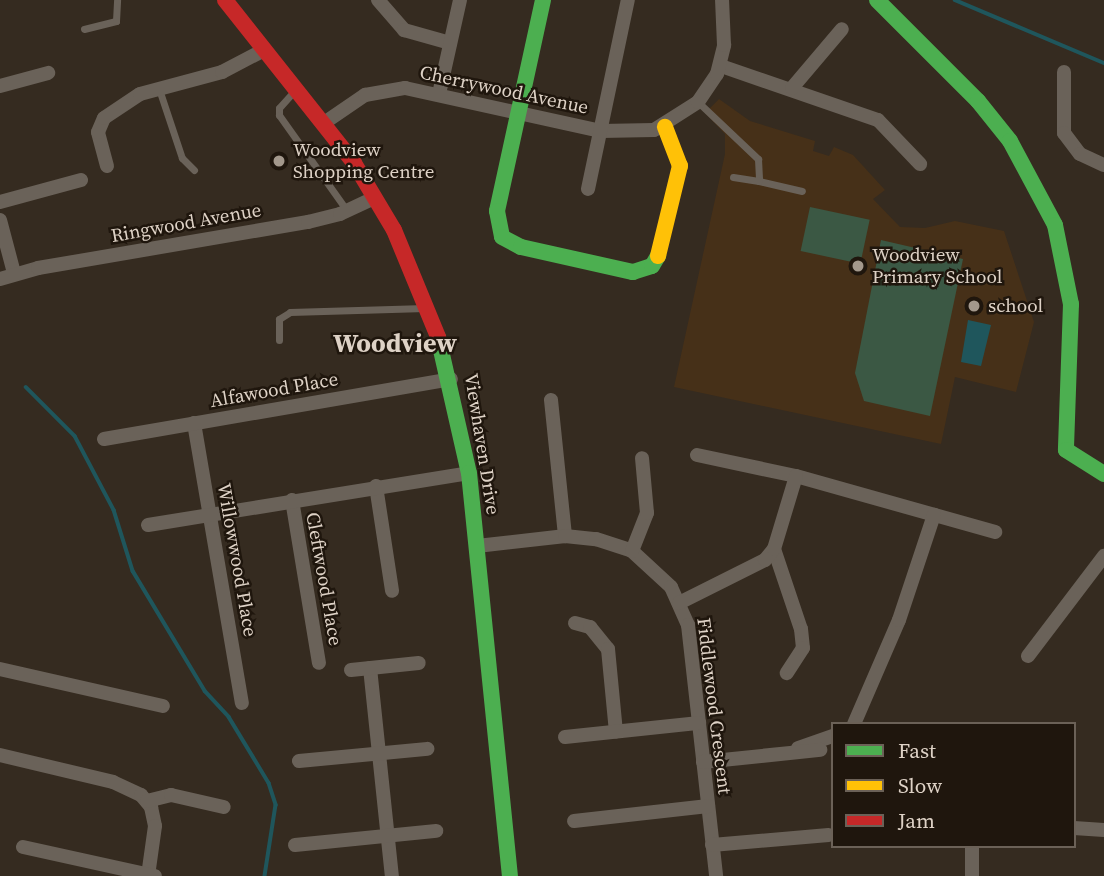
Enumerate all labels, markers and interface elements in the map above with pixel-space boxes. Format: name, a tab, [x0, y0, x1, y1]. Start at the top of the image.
street label: Cherrywood Avenue	[418, 61, 590, 119]
place label: Woodview Shopping Centre	[293, 139, 434, 183]
marker: Woodview Shopping Centre	[271, 153, 287, 169]
street label: Ringwood Avenue	[109, 199, 263, 247]
place label: Woodview Primary School	[872, 244, 1002, 288]
marker: Woodview Primary School	[850, 258, 866, 274]
place label: school	[988, 295, 1043, 317]
marker: school	[966, 298, 982, 314]
district label: Woodview	[333, 328, 457, 360]
street label: Alfawood Place	[208, 368, 340, 412]
street label: Viewhaven Drive	[460, 372, 504, 516]
street label: Willowwood Place	[212, 481, 262, 639]
street label: Cleftwood Place	[301, 511, 347, 647]
street label: Fiddlewood Crescent	[692, 616, 736, 796]
legend	[831, 722, 1076, 848]
text: Fast	[898, 736, 936, 765]
text: Slow	[898, 771, 942, 800]
text: Jam	[898, 806, 935, 835]

